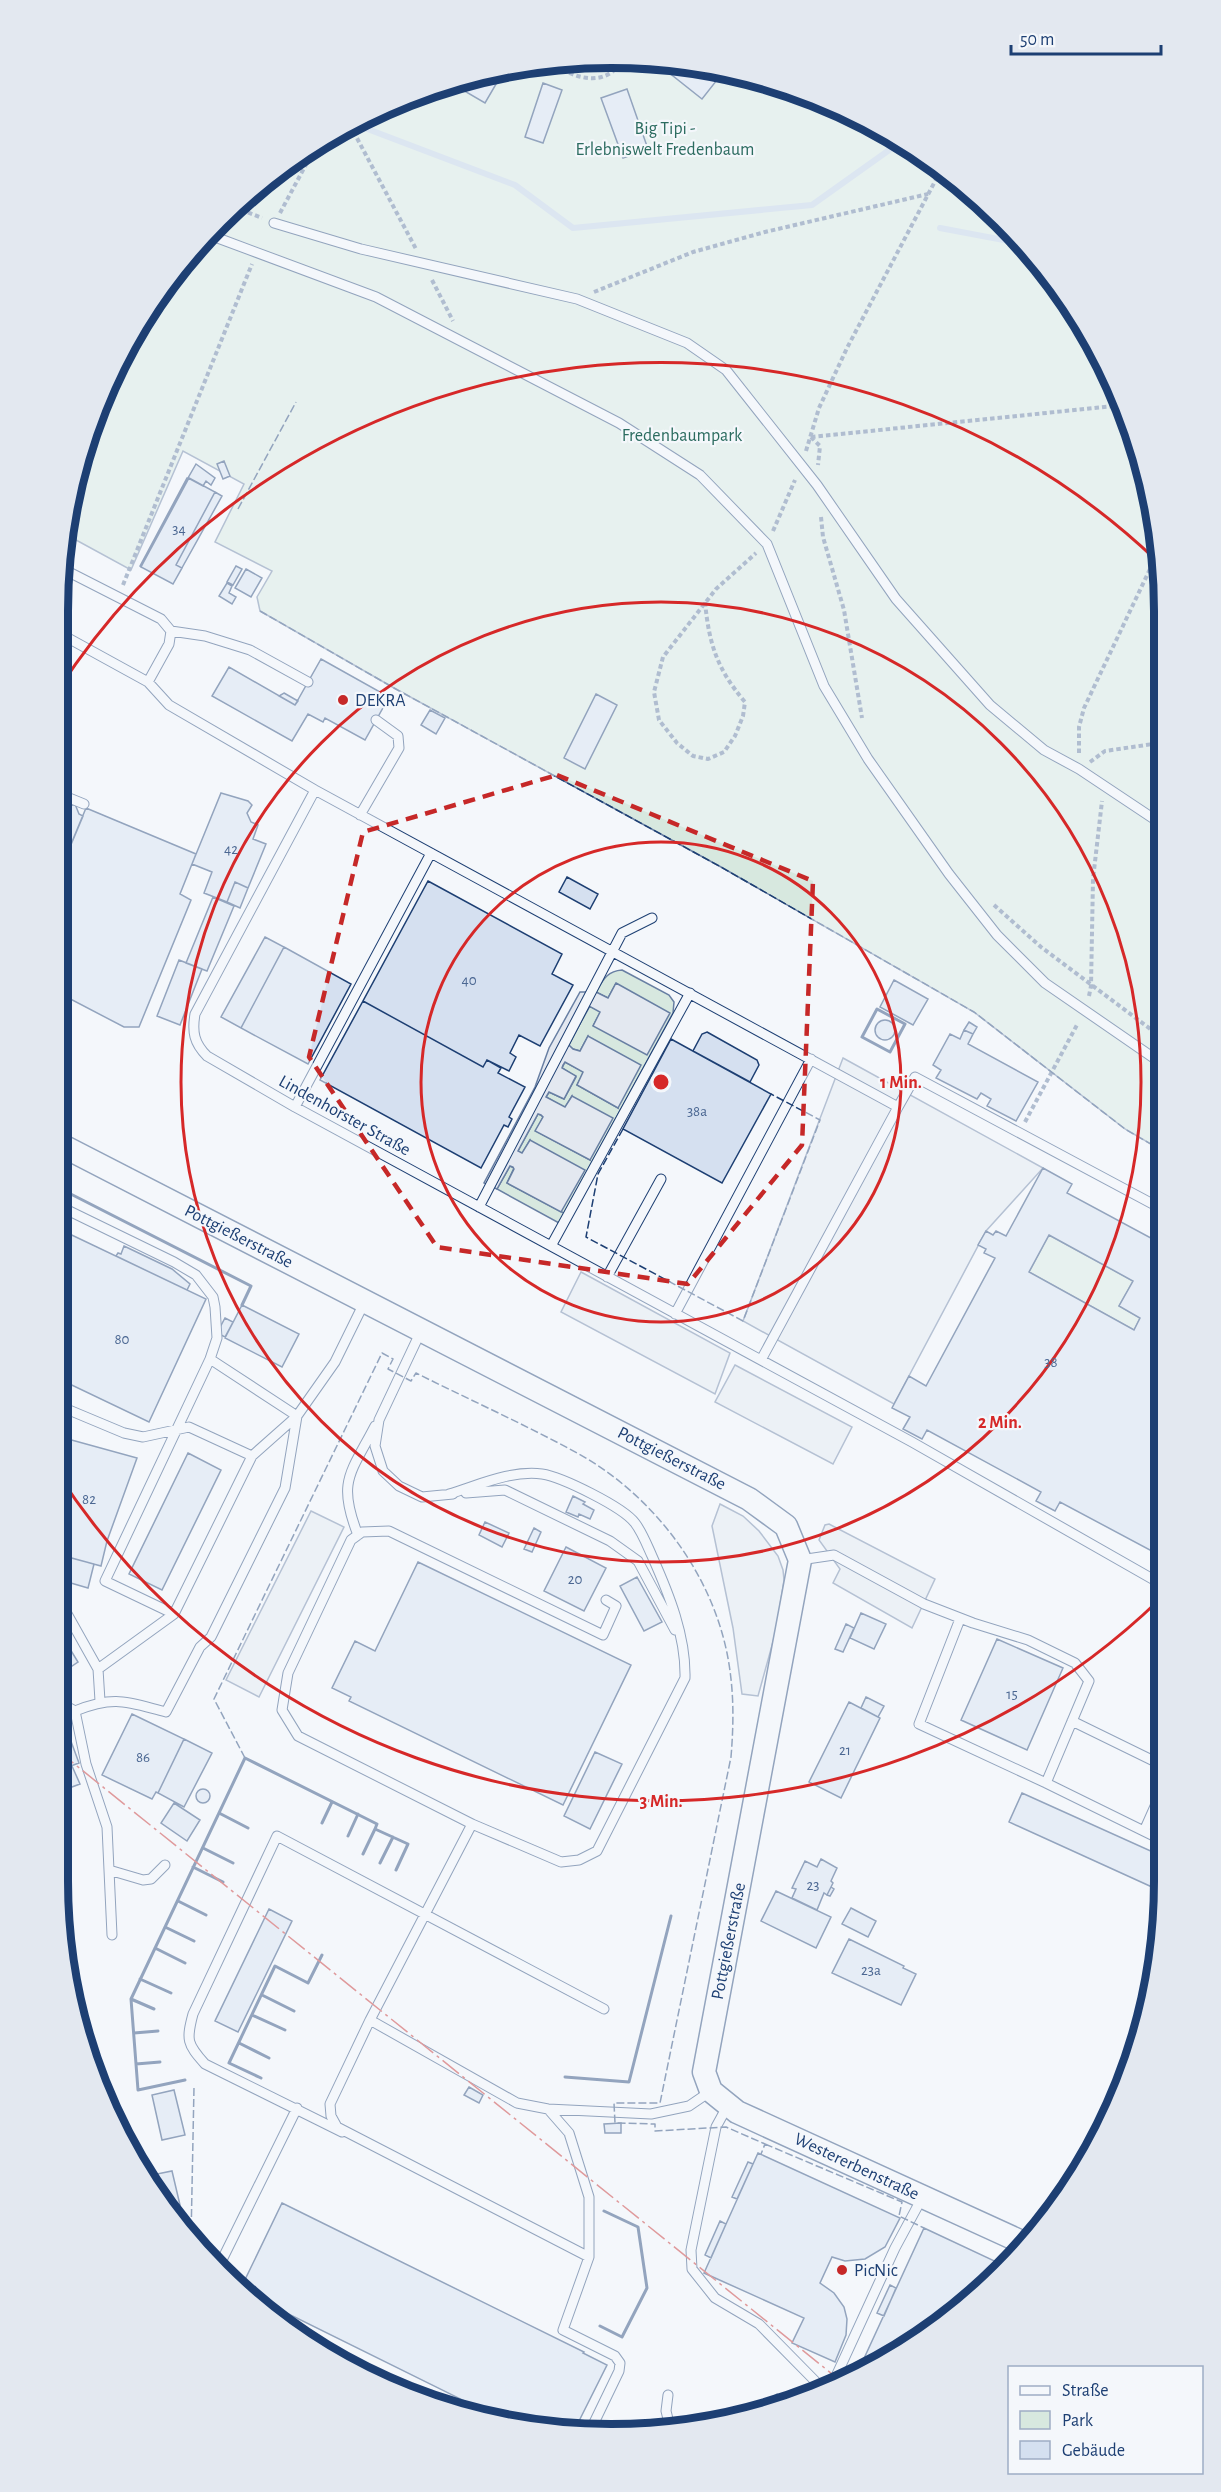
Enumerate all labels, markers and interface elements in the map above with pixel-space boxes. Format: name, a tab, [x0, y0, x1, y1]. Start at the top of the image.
scale bar	[1011, 18, 1161, 56]
text: 50 m	[1020, 31, 1054, 49]
park label: Big Tipi - Erlebniswelt Fredenbaum	[576, 120, 754, 159]
park label: Fredenbaumpark	[622, 427, 743, 445]
house number: 34	[172, 522, 186, 537]
place label: DEKRA	[355, 692, 406, 710]
marker: DEKRA	[336, 693, 350, 707]
house number: 42	[224, 842, 238, 857]
house number: 40	[461, 973, 477, 988]
street label: Lindenhorster Straße	[276, 1072, 413, 1160]
centre of rings	[651, 1072, 671, 1092]
text: 1 Min.	[880, 1074, 922, 1092]
house number: 38a	[687, 1104, 707, 1119]
street label: Pottgießerstraße	[182, 1202, 296, 1272]
house number: 80	[114, 1332, 130, 1347]
house number: 38	[1044, 1355, 1058, 1370]
text: 2 Min.	[978, 1414, 1022, 1432]
street label: Pottgießerstraße	[615, 1424, 729, 1494]
house number: 82	[82, 1492, 96, 1507]
house number: 20	[568, 1572, 582, 1587]
house number: 15	[1006, 1687, 1018, 1702]
house number: 21	[839, 1743, 851, 1758]
house number: 86	[136, 1750, 150, 1765]
text: 3 Min.	[639, 1793, 683, 1811]
house number: 23	[806, 1878, 820, 1893]
street label: Pottgießerstraße	[709, 1881, 749, 2001]
house number: 23a	[861, 1963, 881, 1978]
street label: Westererbenstraße	[791, 2130, 922, 2204]
place label: PicNic	[854, 2262, 898, 2280]
marker: PicNic	[835, 2263, 849, 2277]
legend	[1008, 2366, 1203, 2474]
text: Straße	[1062, 2382, 1108, 2400]
text: Park	[1062, 2412, 1094, 2430]
text: Gebäude	[1062, 2442, 1125, 2460]

